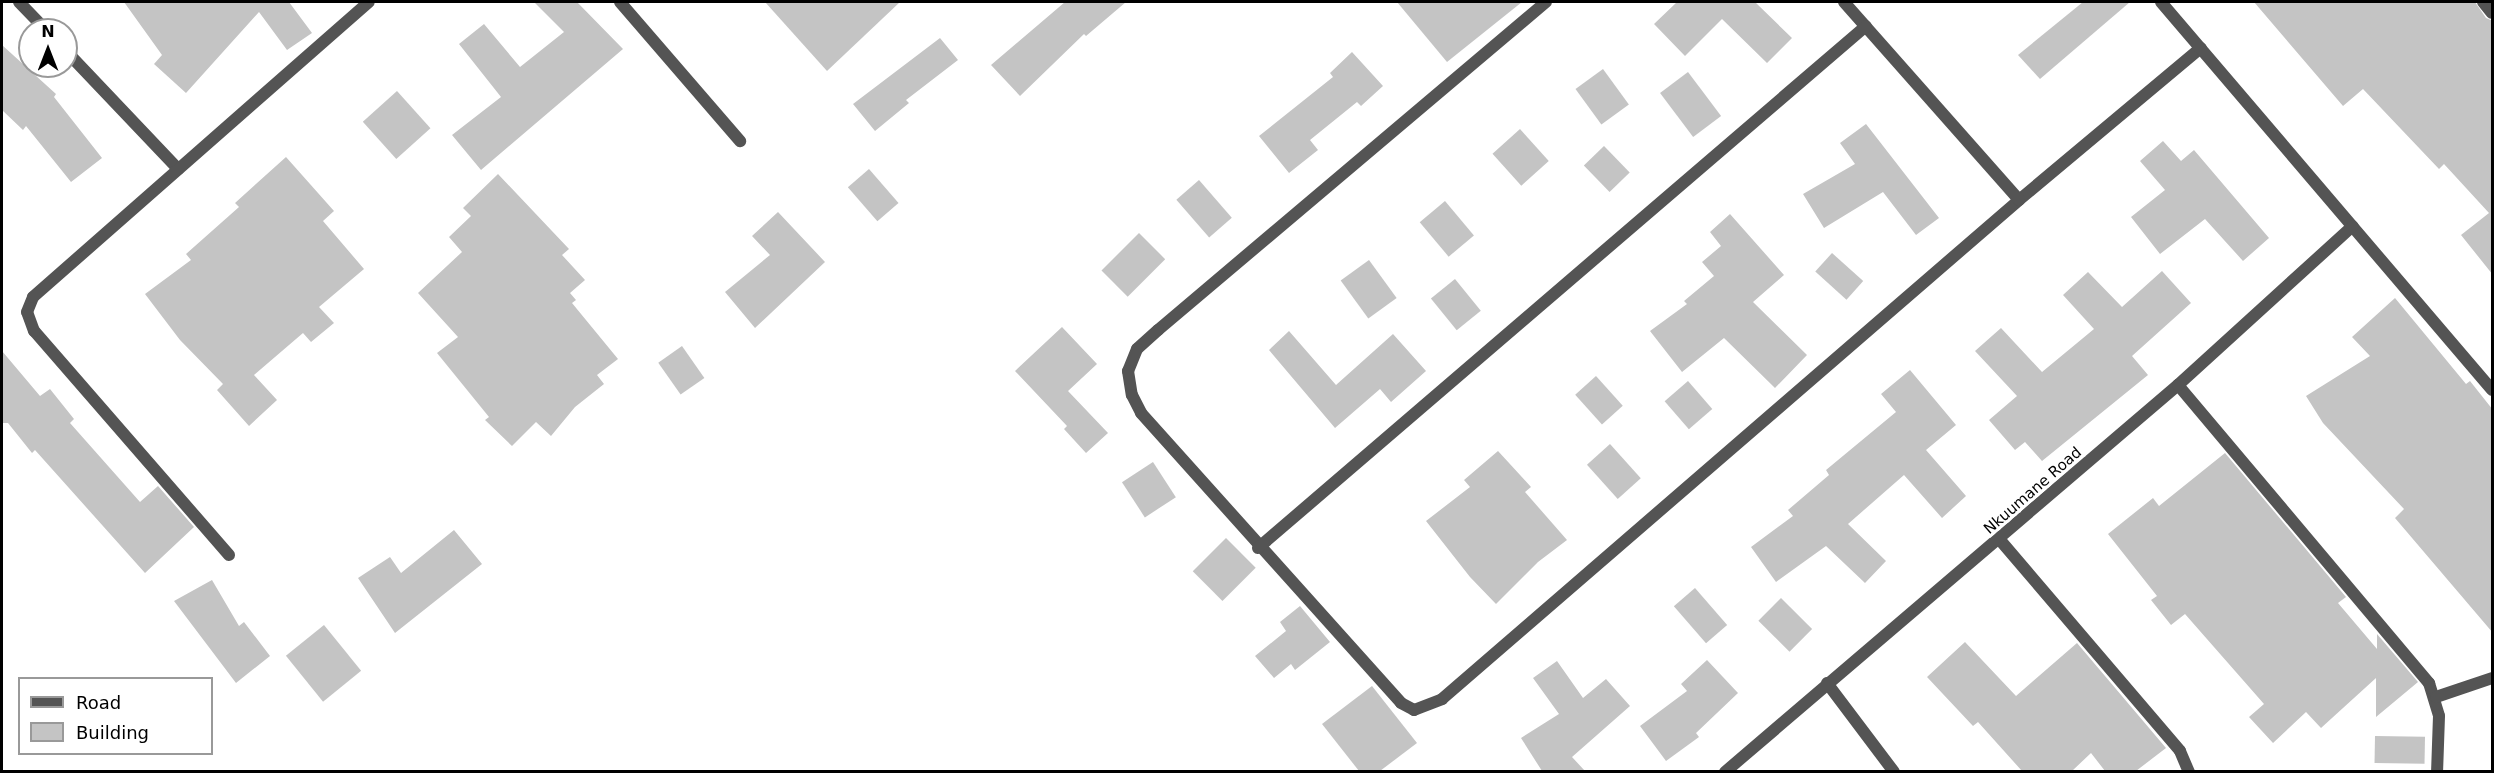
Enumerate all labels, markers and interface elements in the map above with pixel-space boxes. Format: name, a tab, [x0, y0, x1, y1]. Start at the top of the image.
north arrow	[18, 18, 78, 78]
text: N	[41, 22, 55, 41]
street label: Nkuumane Road	[1981, 444, 2085, 538]
legend	[18, 677, 213, 755]
text: Road	[76, 692, 121, 713]
text: Building	[76, 722, 149, 743]

